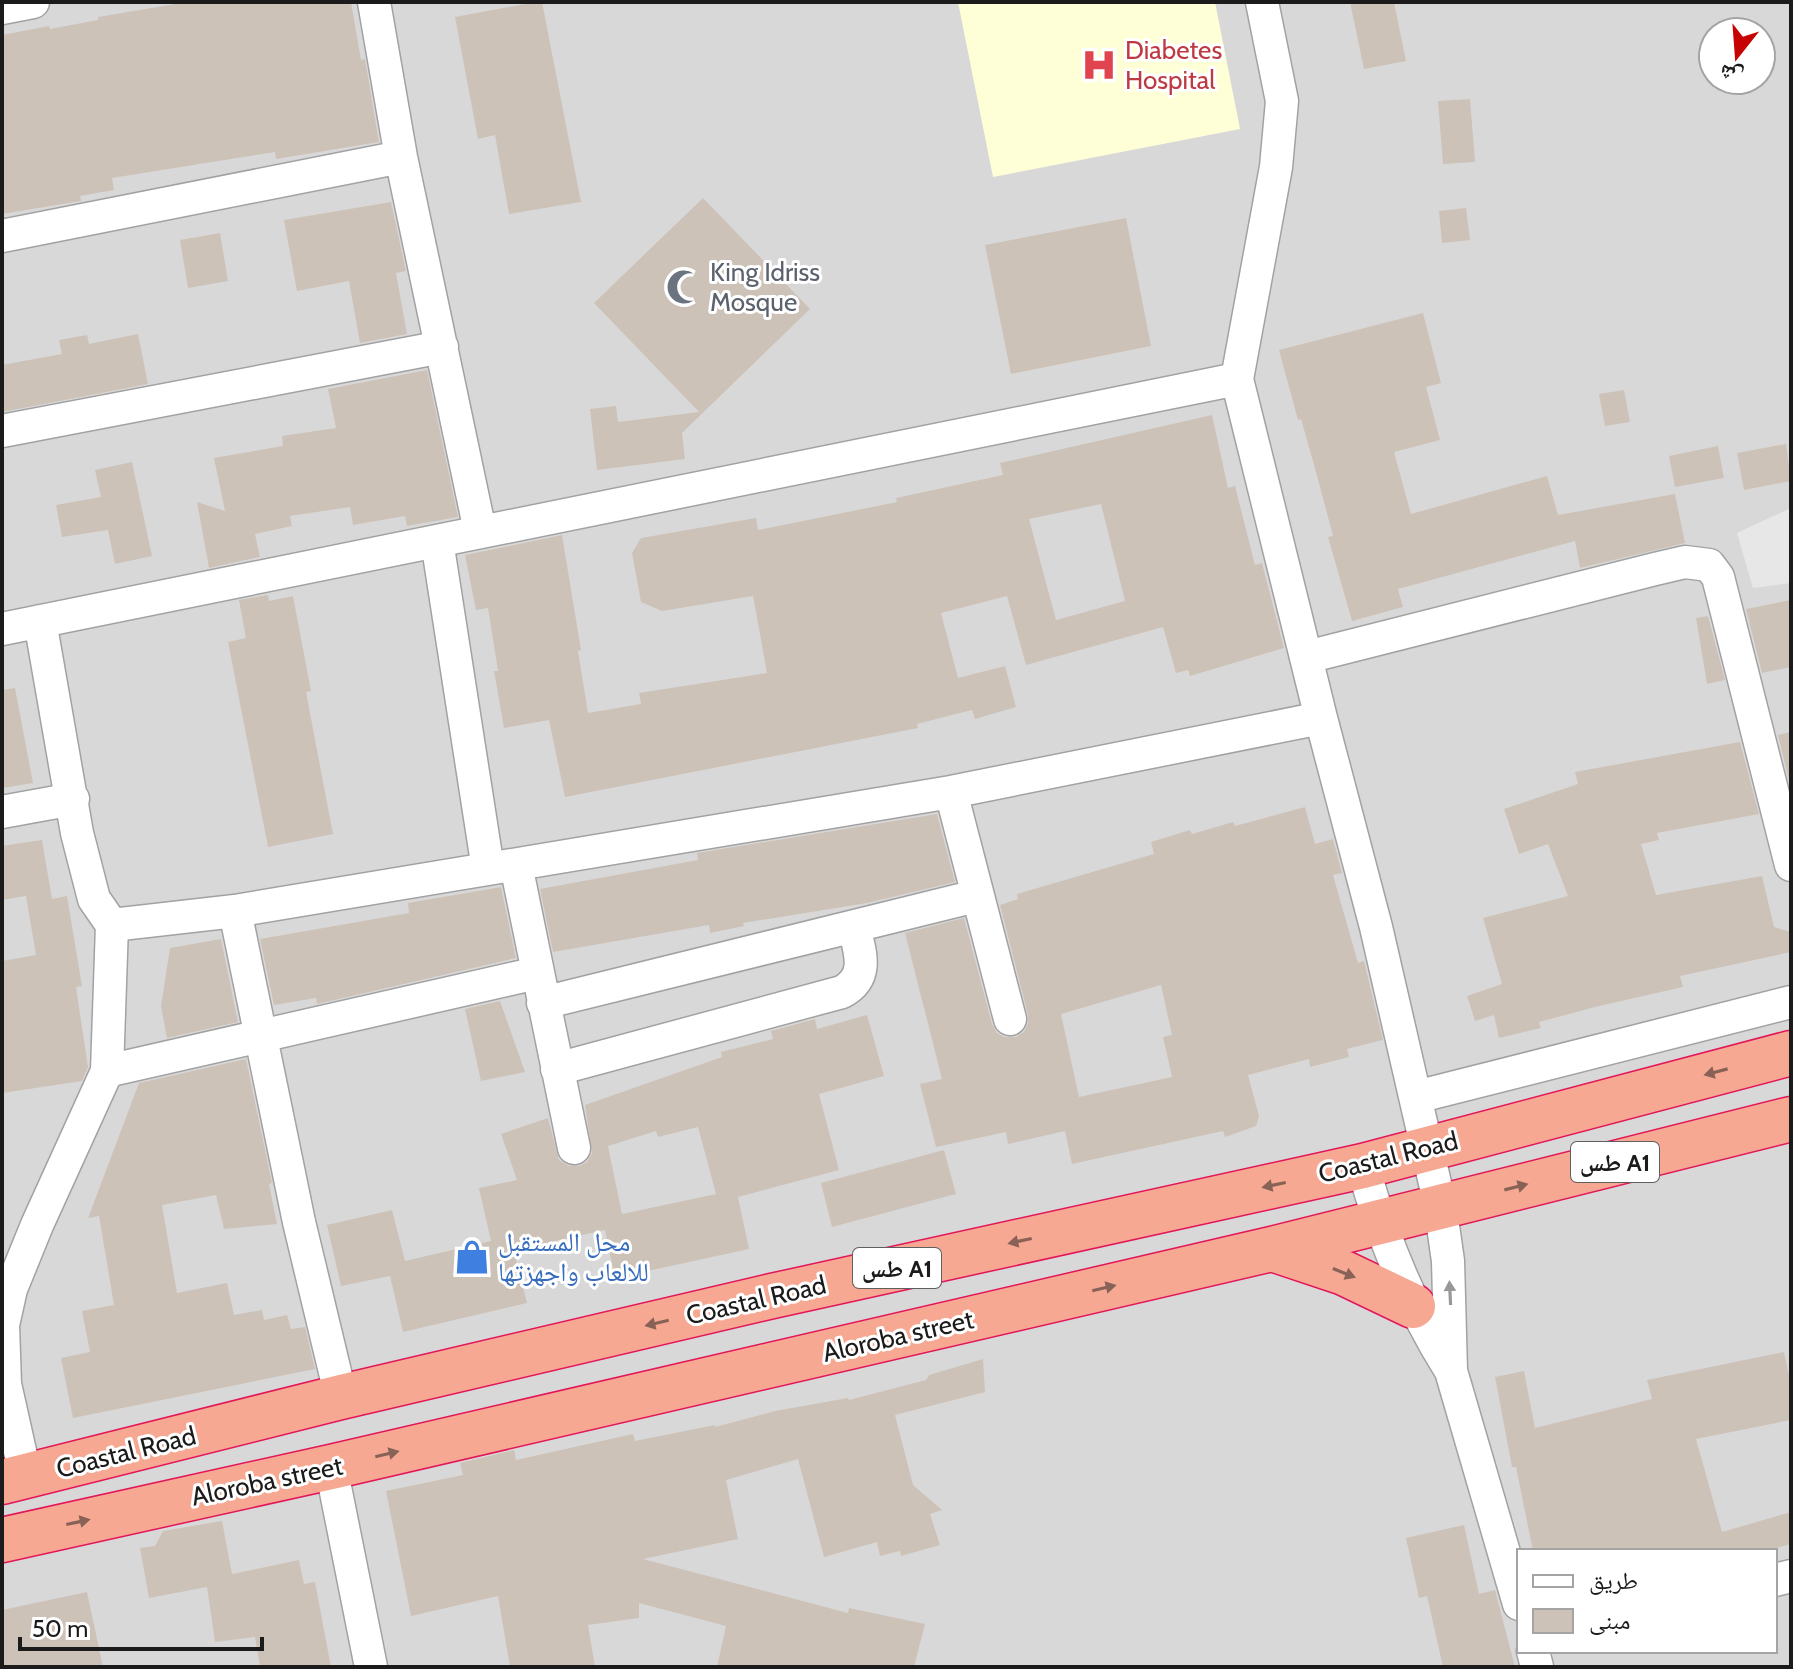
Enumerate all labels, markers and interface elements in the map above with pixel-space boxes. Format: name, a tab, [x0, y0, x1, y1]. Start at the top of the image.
north arrow	[1697, 16, 1777, 96]
place label: Diabetes Hospital	[1125, 34, 1222, 96]
hospital icon: Diabetes Hospital	[1080, 46, 1118, 84]
text: ش	[1716, 58, 1746, 91]
place label: King Idriss Mosque	[710, 256, 820, 318]
mosque icon: King Idriss Mosque	[665, 268, 703, 306]
one-way arrow	[1703, 1067, 1728, 1079]
street label: Coastal Road	[1315, 1124, 1461, 1190]
road number: طس A1	[1571, 1142, 1659, 1182]
one-way arrow	[1261, 1179, 1286, 1192]
one-way arrow	[1503, 1180, 1528, 1192]
place label: محل المستقبل للالعاب واجهزتها	[498, 1226, 649, 1288]
one-way arrow	[1007, 1235, 1032, 1248]
shop icon: محل المستقبل للالعاب واجهزتها	[453, 1238, 491, 1276]
road number: طس A1	[853, 1248, 941, 1288]
one-way arrow	[1332, 1267, 1356, 1280]
street label: Coastal Road	[683, 1268, 829, 1332]
one-way arrow	[1443, 1280, 1456, 1305]
one-way arrow	[1091, 1281, 1116, 1294]
street label: Aloroba street	[819, 1303, 977, 1369]
one-way arrow	[644, 1317, 669, 1329]
street label: Coastal Road	[53, 1419, 199, 1485]
one-way arrow	[374, 1447, 399, 1460]
street label: Aloroba street	[188, 1449, 346, 1513]
one-way arrow	[66, 1515, 91, 1528]
legend	[1517, 1549, 1777, 1653]
text: طريق	[1589, 1566, 1638, 1595]
scale bar	[20, 1601, 262, 1651]
text: مبنى	[1589, 1606, 1630, 1635]
text: 50 m	[32, 1614, 88, 1643]

